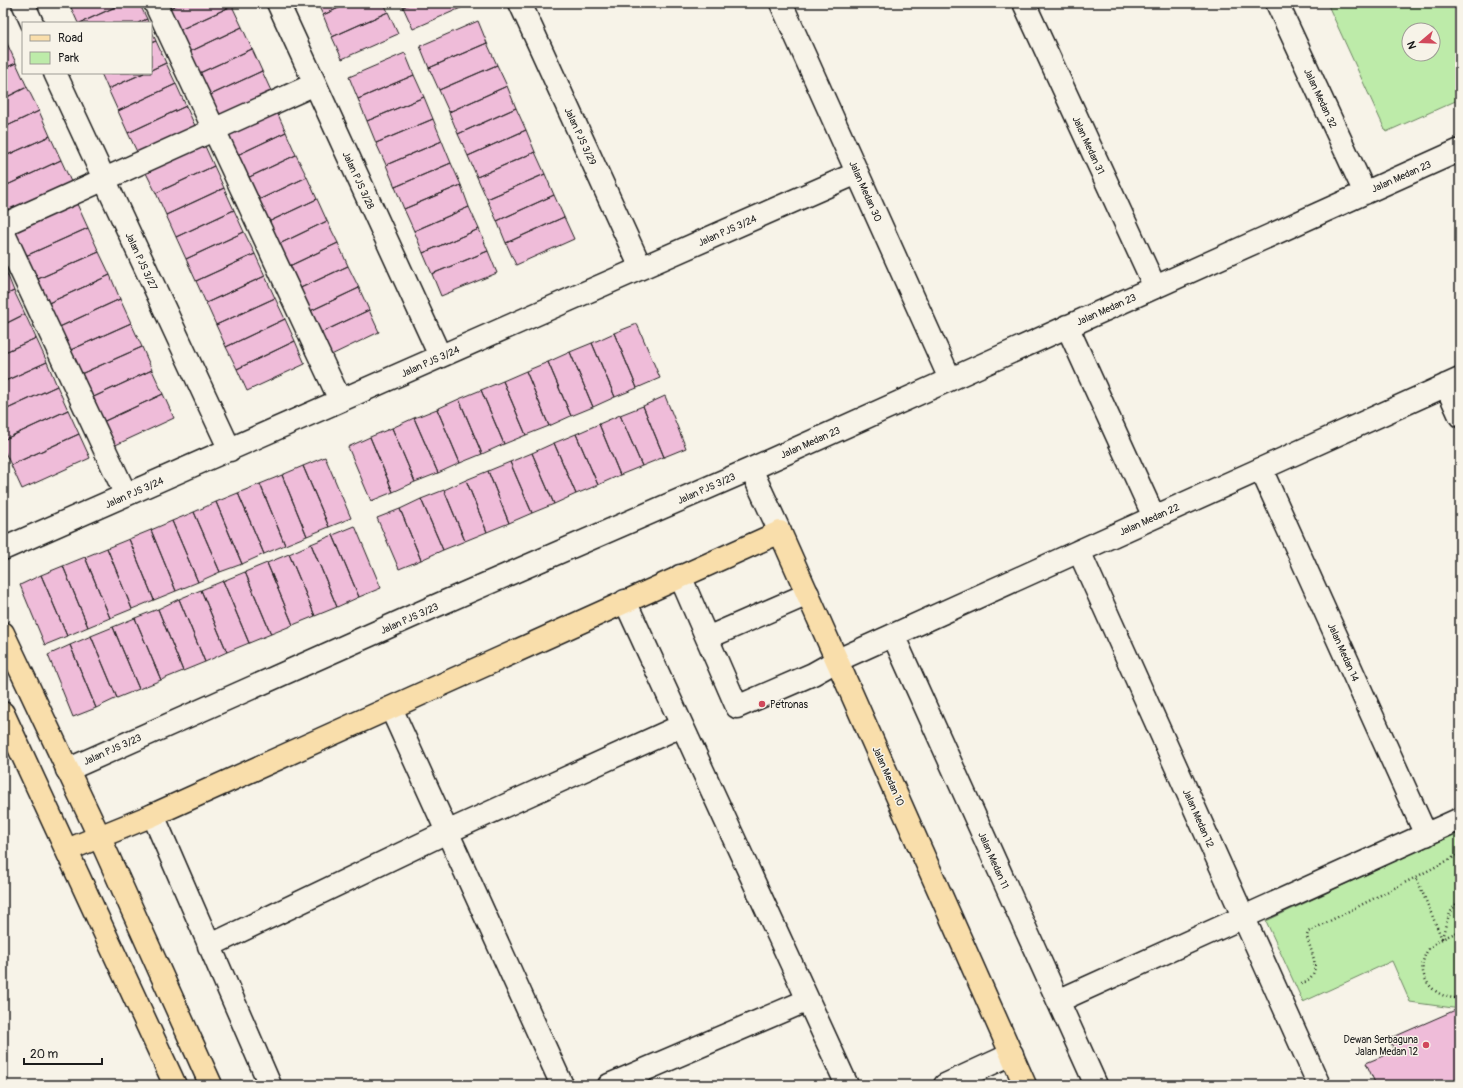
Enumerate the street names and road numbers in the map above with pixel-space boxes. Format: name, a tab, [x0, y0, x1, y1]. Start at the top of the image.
street label: Jalan Medan 32	[1301, 67, 1339, 130]
street label: Jalan PJS 3/29	[562, 106, 599, 167]
street label: Jalan Medan 31	[1069, 114, 1107, 176]
street label: Jalan PJS 3/28	[340, 150, 377, 211]
street label: Jalan Medan 23	[1370, 158, 1433, 195]
street label: Jalan Medan 30	[846, 159, 884, 224]
street label: Jalan PJS 3/24	[696, 213, 759, 249]
street label: Jalan PJS 3/27	[122, 231, 160, 293]
street label: Jalan Medan 23	[1075, 291, 1138, 328]
street label: Jalan PJS 3/24	[399, 344, 462, 380]
street label: Jalan Medan 23	[779, 424, 842, 461]
street label: Jalan PJS 3/23	[675, 471, 738, 507]
street label: Jalan PJS 3/24	[103, 475, 166, 511]
street label: Jalan Medan 22	[1118, 501, 1182, 538]
street label: Jalan PJS 3/23	[378, 601, 441, 637]
street label: Jalan Medan 14	[1325, 621, 1361, 684]
street label: Jalan PJS 3/23	[81, 732, 144, 768]
street label: Jalan Medan 10	[870, 745, 907, 808]
street label: Jalan Medan 12	[1180, 787, 1216, 850]
street label: Jalan Medan 11	[975, 830, 1011, 891]

